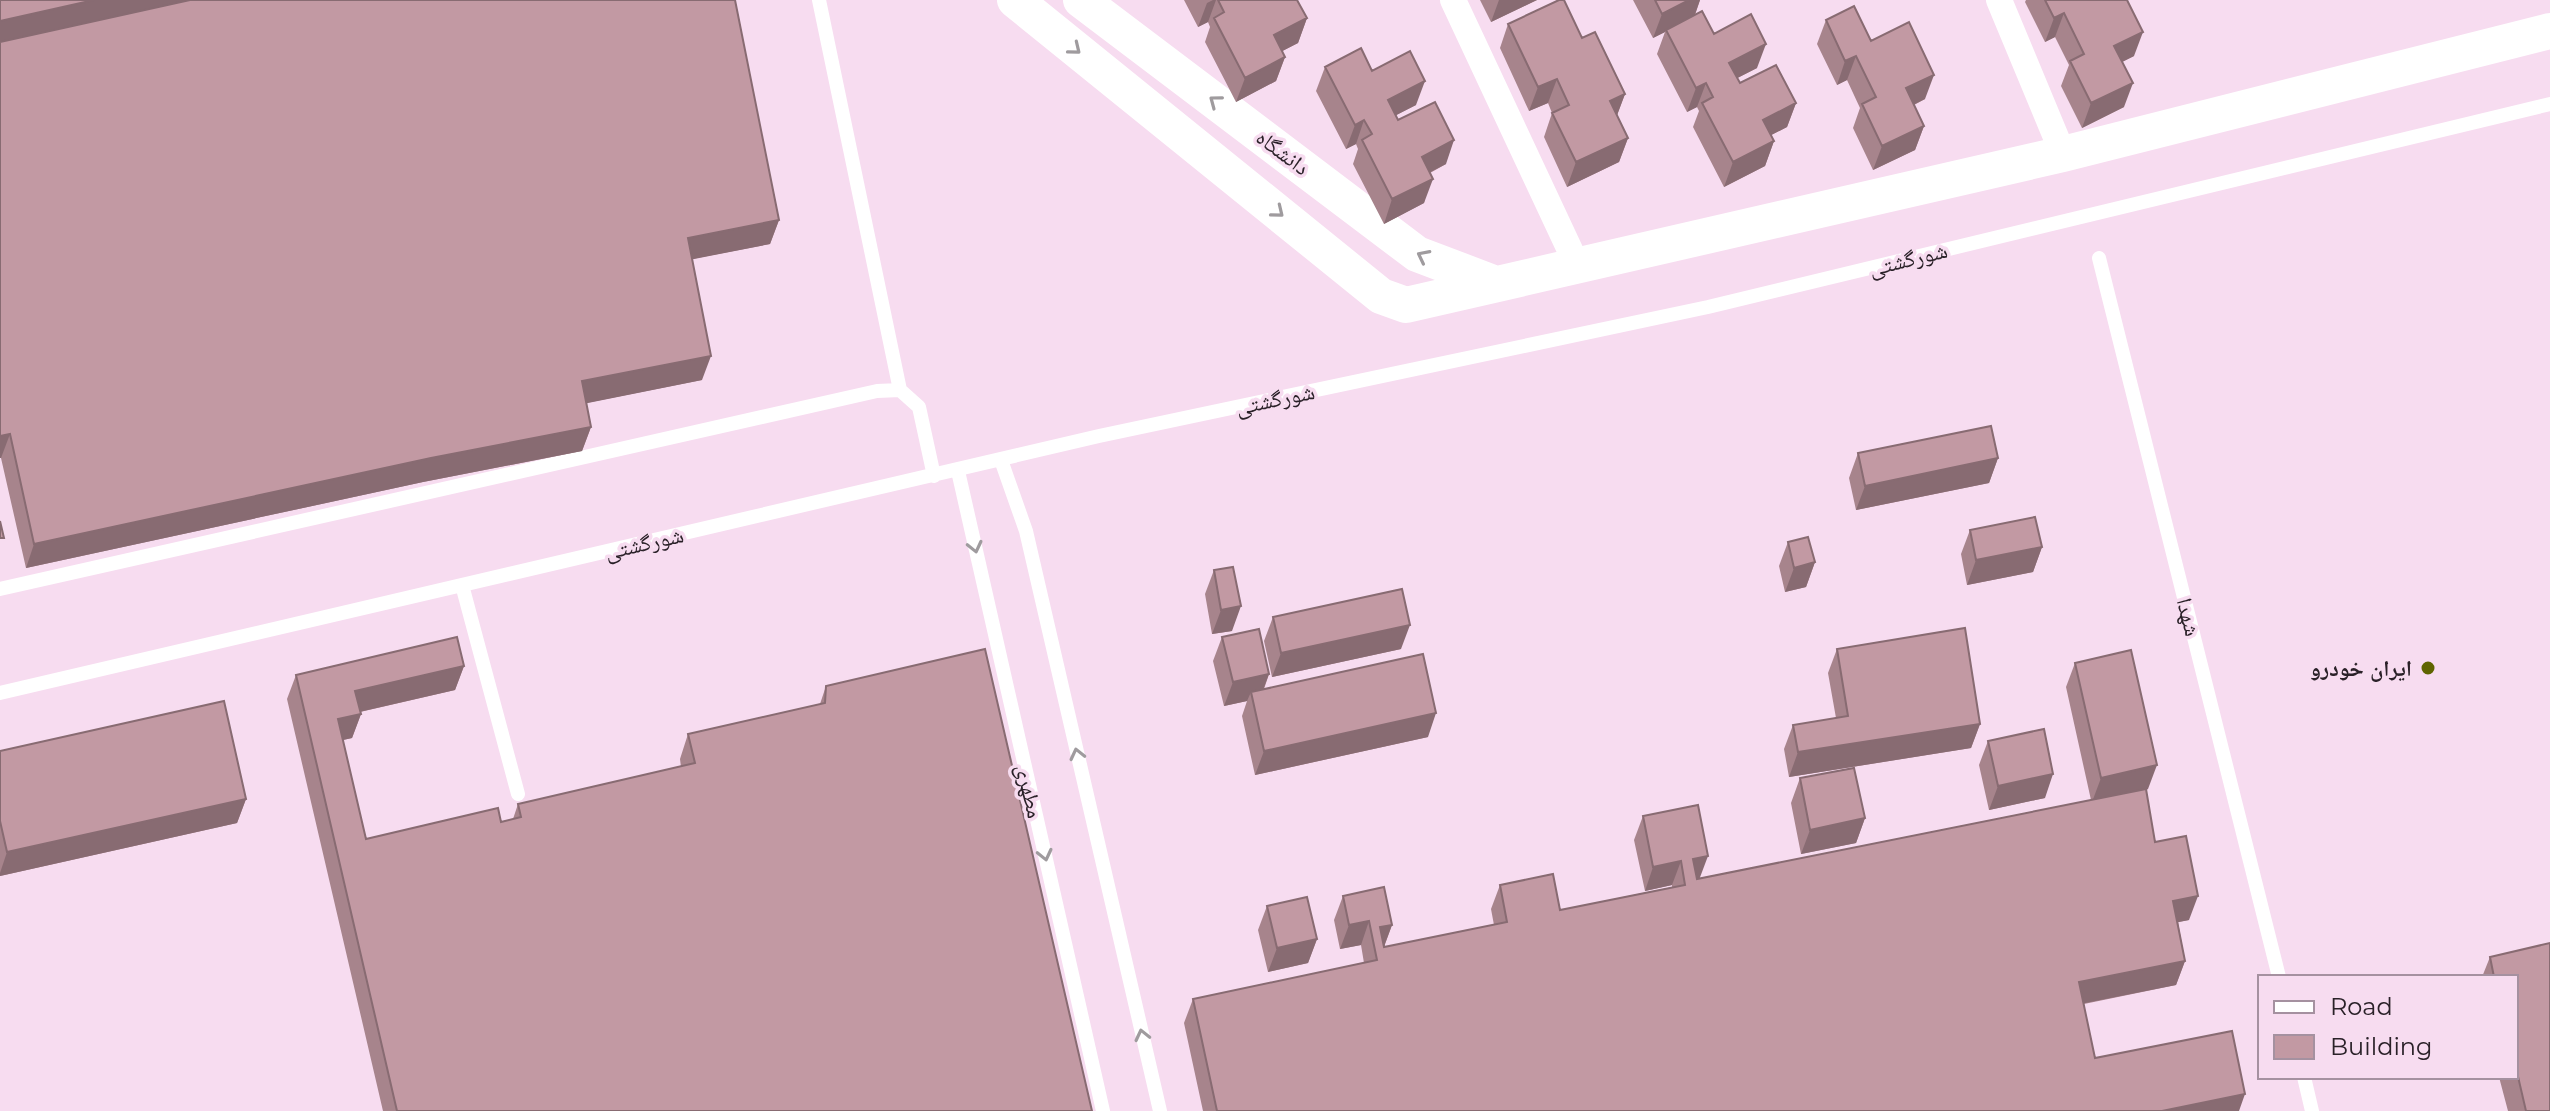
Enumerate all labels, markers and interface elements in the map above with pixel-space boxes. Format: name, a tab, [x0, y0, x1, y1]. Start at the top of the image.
one-way arrow	[1066, 39, 1080, 54]
one-way arrow	[1209, 96, 1224, 110]
street label: دانشگاه	[1251, 124, 1315, 181]
one-way arrow	[1269, 203, 1284, 217]
street label: شورگشتی	[1866, 237, 1950, 282]
one-way arrow	[1417, 250, 1432, 265]
street label: شورگشتی	[1233, 378, 1317, 421]
street label: شورگشتی	[602, 521, 686, 566]
one-way arrow	[966, 539, 983, 553]
street label: شهدا	[2171, 595, 2206, 639]
place label: ایران خودرو	[2310, 655, 2412, 682]
marker: ایران خودرو	[2419, 659, 2437, 677]
one-way arrow	[1070, 748, 1087, 762]
street label: مطهری	[1010, 761, 1049, 821]
one-way arrow	[1036, 847, 1053, 861]
legend	[2258, 975, 2518, 1079]
text: Road	[2330, 992, 2393, 1021]
one-way arrow	[1134, 1029, 1151, 1042]
text: Building	[2330, 1032, 2433, 1061]

